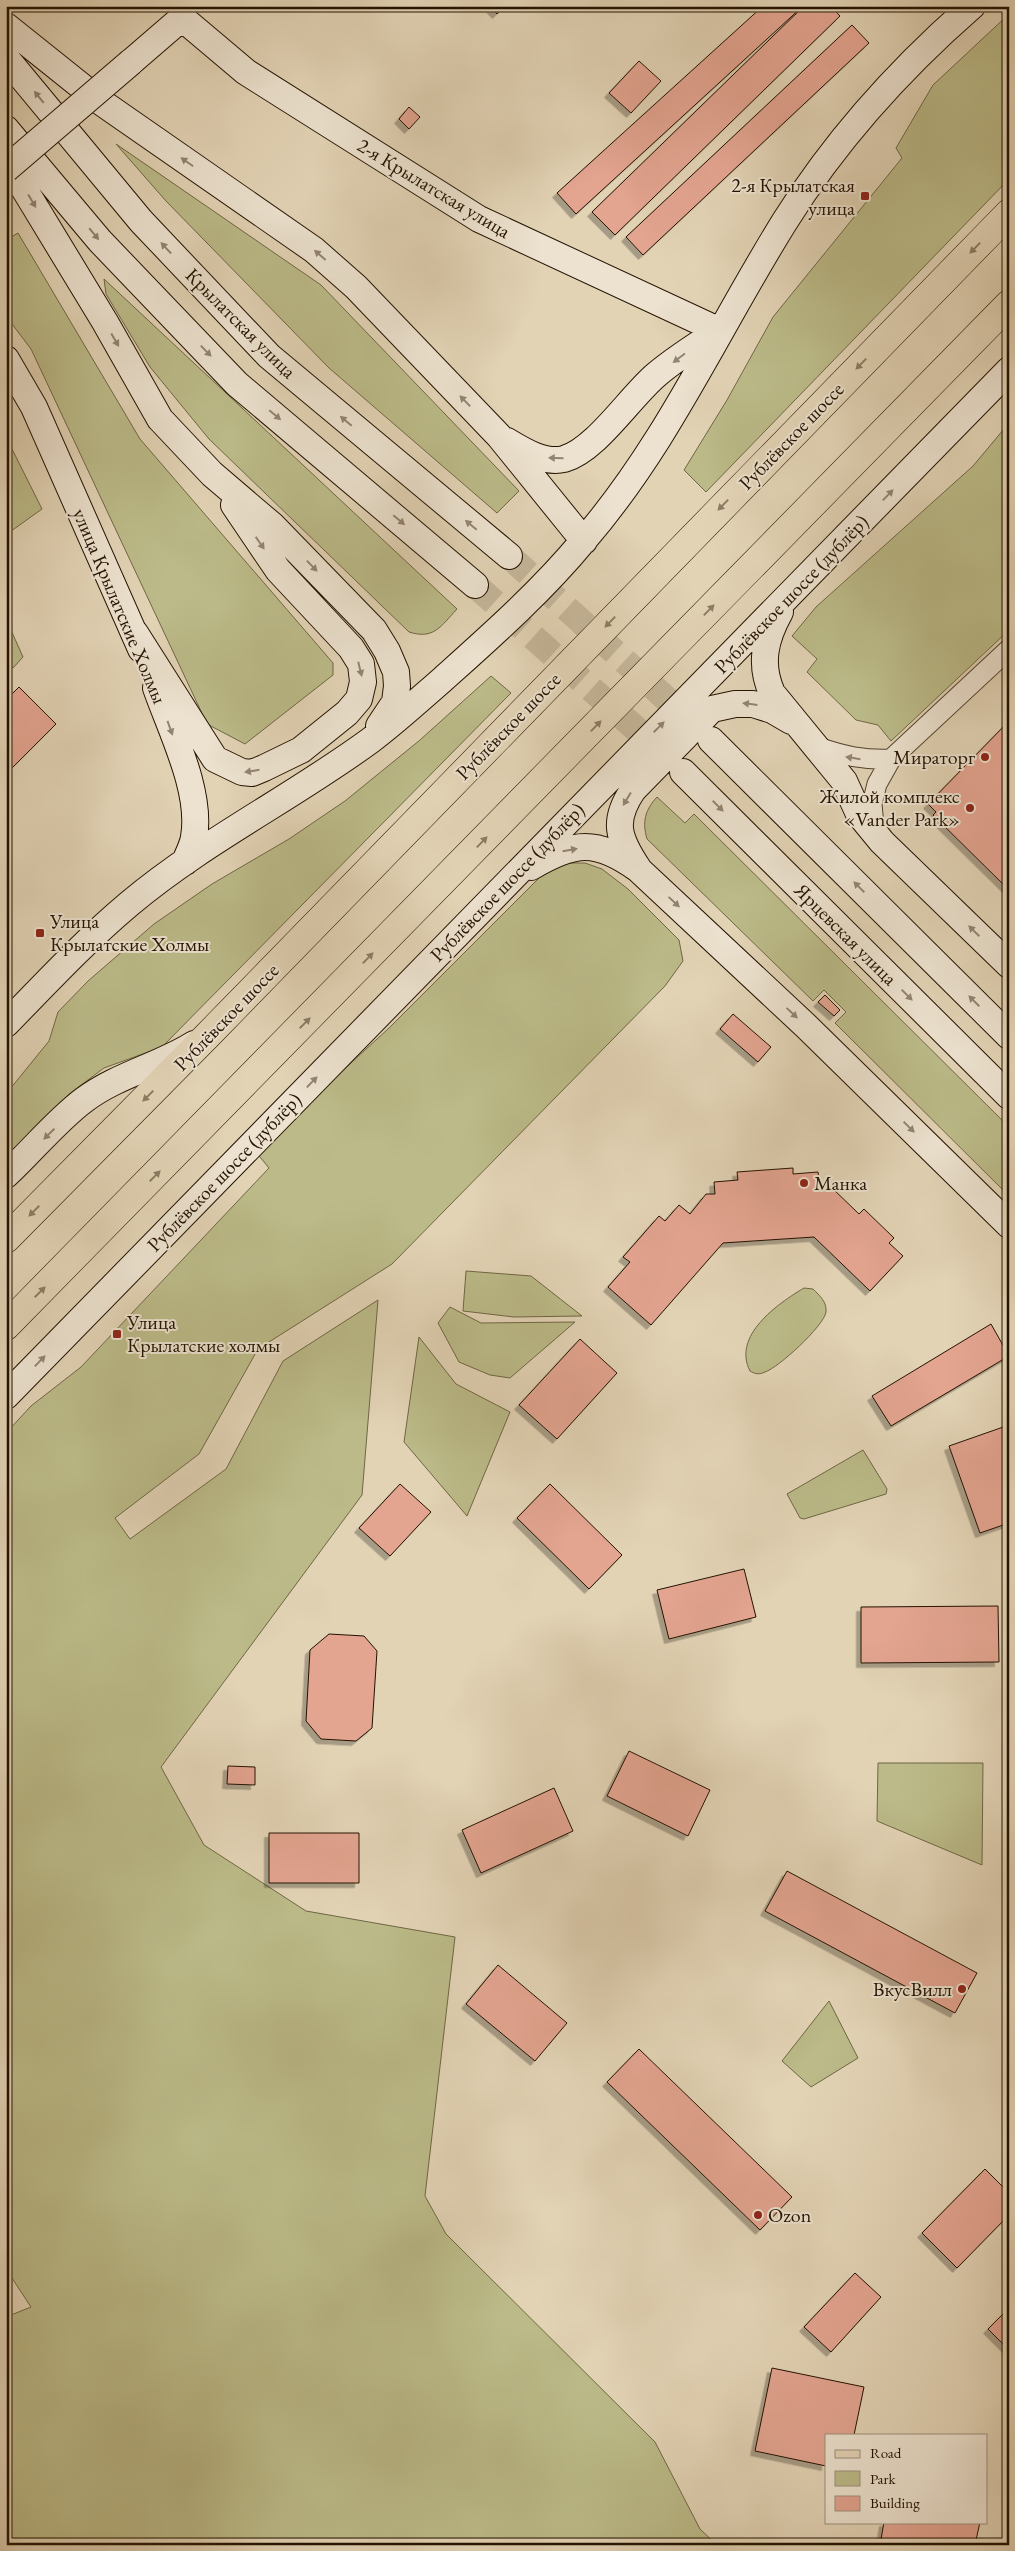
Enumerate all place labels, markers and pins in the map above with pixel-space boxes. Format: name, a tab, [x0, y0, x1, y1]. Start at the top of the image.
place label: 2-я Крылатская улица	[731, 172, 855, 221]
marker: 2-я Крылатская улица	[859, 190, 871, 202]
place label: Мираторг	[893, 744, 975, 770]
marker: Мираторг	[979, 751, 991, 763]
place label: Жилой комплекс «Vander Park»	[819, 783, 960, 832]
marker: Жилой комплекс «Vander Park»	[964, 802, 976, 814]
place label: Улица Крылатские Холмы	[49, 908, 209, 957]
marker: Улица Крылатские Холмы	[34, 927, 46, 939]
place label: Манка	[814, 1170, 867, 1196]
marker: Манка	[798, 1177, 810, 1189]
place label: Улица Крылатские холмы	[126, 1309, 280, 1358]
marker: Улица Крылатские холмы	[111, 1328, 123, 1340]
place label: ВкусВилл	[873, 1976, 952, 2002]
marker: ВкусВилл	[956, 1983, 968, 1995]
place label: Ozon	[768, 2202, 812, 2228]
marker: Ozon	[752, 2209, 764, 2221]

